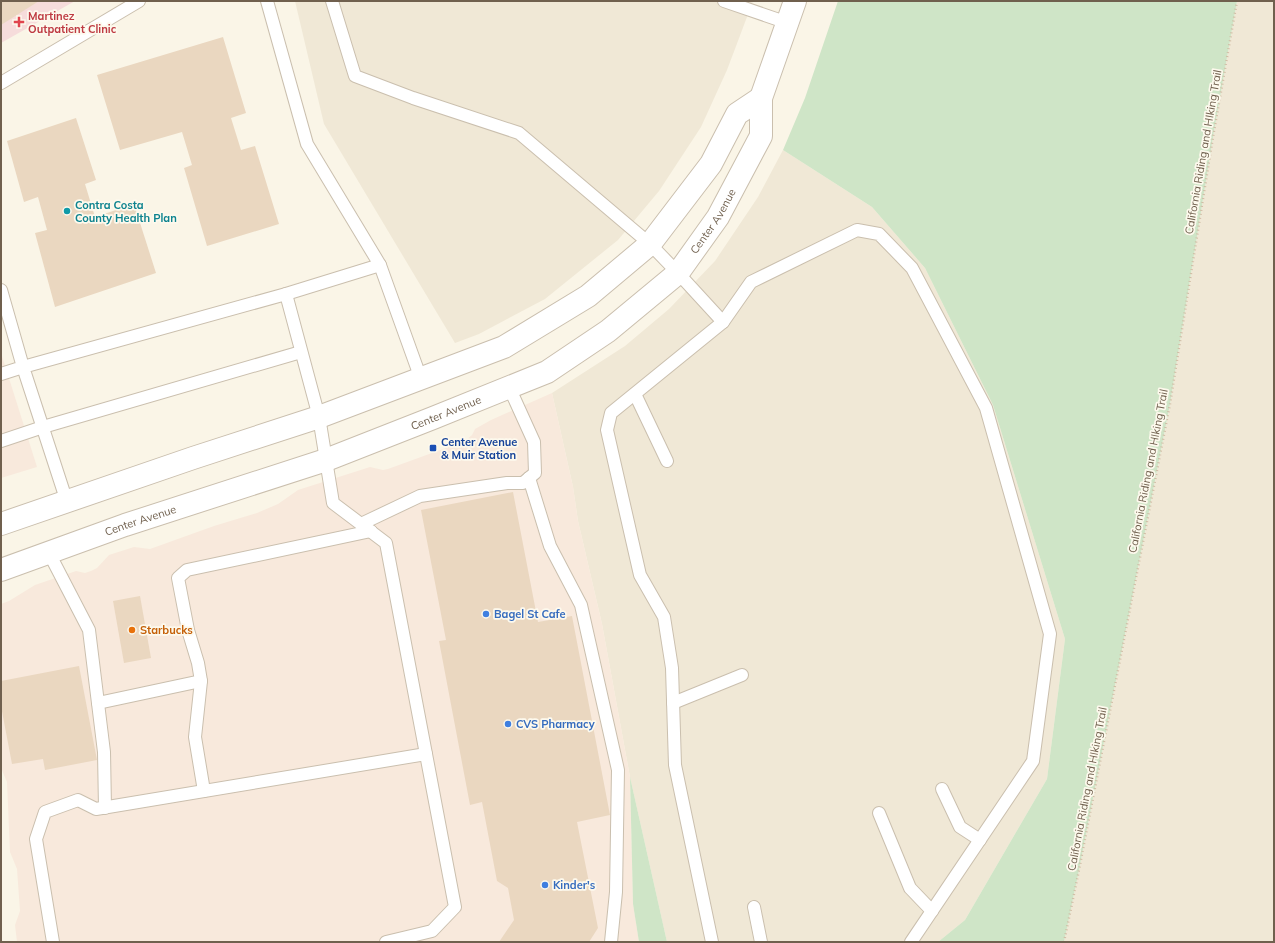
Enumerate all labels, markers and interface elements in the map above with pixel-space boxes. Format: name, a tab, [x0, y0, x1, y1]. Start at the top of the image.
place label: Martinez Outpatient Clinic	[28, 9, 117, 36]
marker: Martinez Outpatient Clinic	[13, 16, 25, 28]
street label: California Riding and HIking Trail	[1182, 69, 1224, 235]
street label: Center Avenue	[687, 186, 739, 257]
place label: Contra Costa County Health Plan	[75, 198, 177, 225]
marker: Contra Costa County Health Plan	[62, 206, 72, 216]
street label: California Riding and HIking Trail	[1125, 388, 1171, 554]
street label: Center Avenue	[409, 392, 483, 433]
place label: Center Avenue & Muir Station	[441, 435, 517, 462]
marker: Center Avenue & Muir Station	[428, 443, 438, 453]
street label: Center Avenue	[103, 502, 178, 539]
place label: Bagel St Cafe	[494, 607, 565, 621]
marker: Bagel St Cafe	[481, 609, 491, 619]
place label: Starbucks	[140, 623, 193, 637]
marker: Starbucks	[127, 625, 137, 635]
street label: California Riding and HIking Trail	[1064, 706, 1110, 872]
place label: CVS Pharmacy	[516, 717, 595, 731]
marker: CVS Pharmacy	[503, 719, 513, 729]
place label: Kinder's	[553, 878, 596, 892]
marker: Kinder's	[540, 880, 550, 890]

